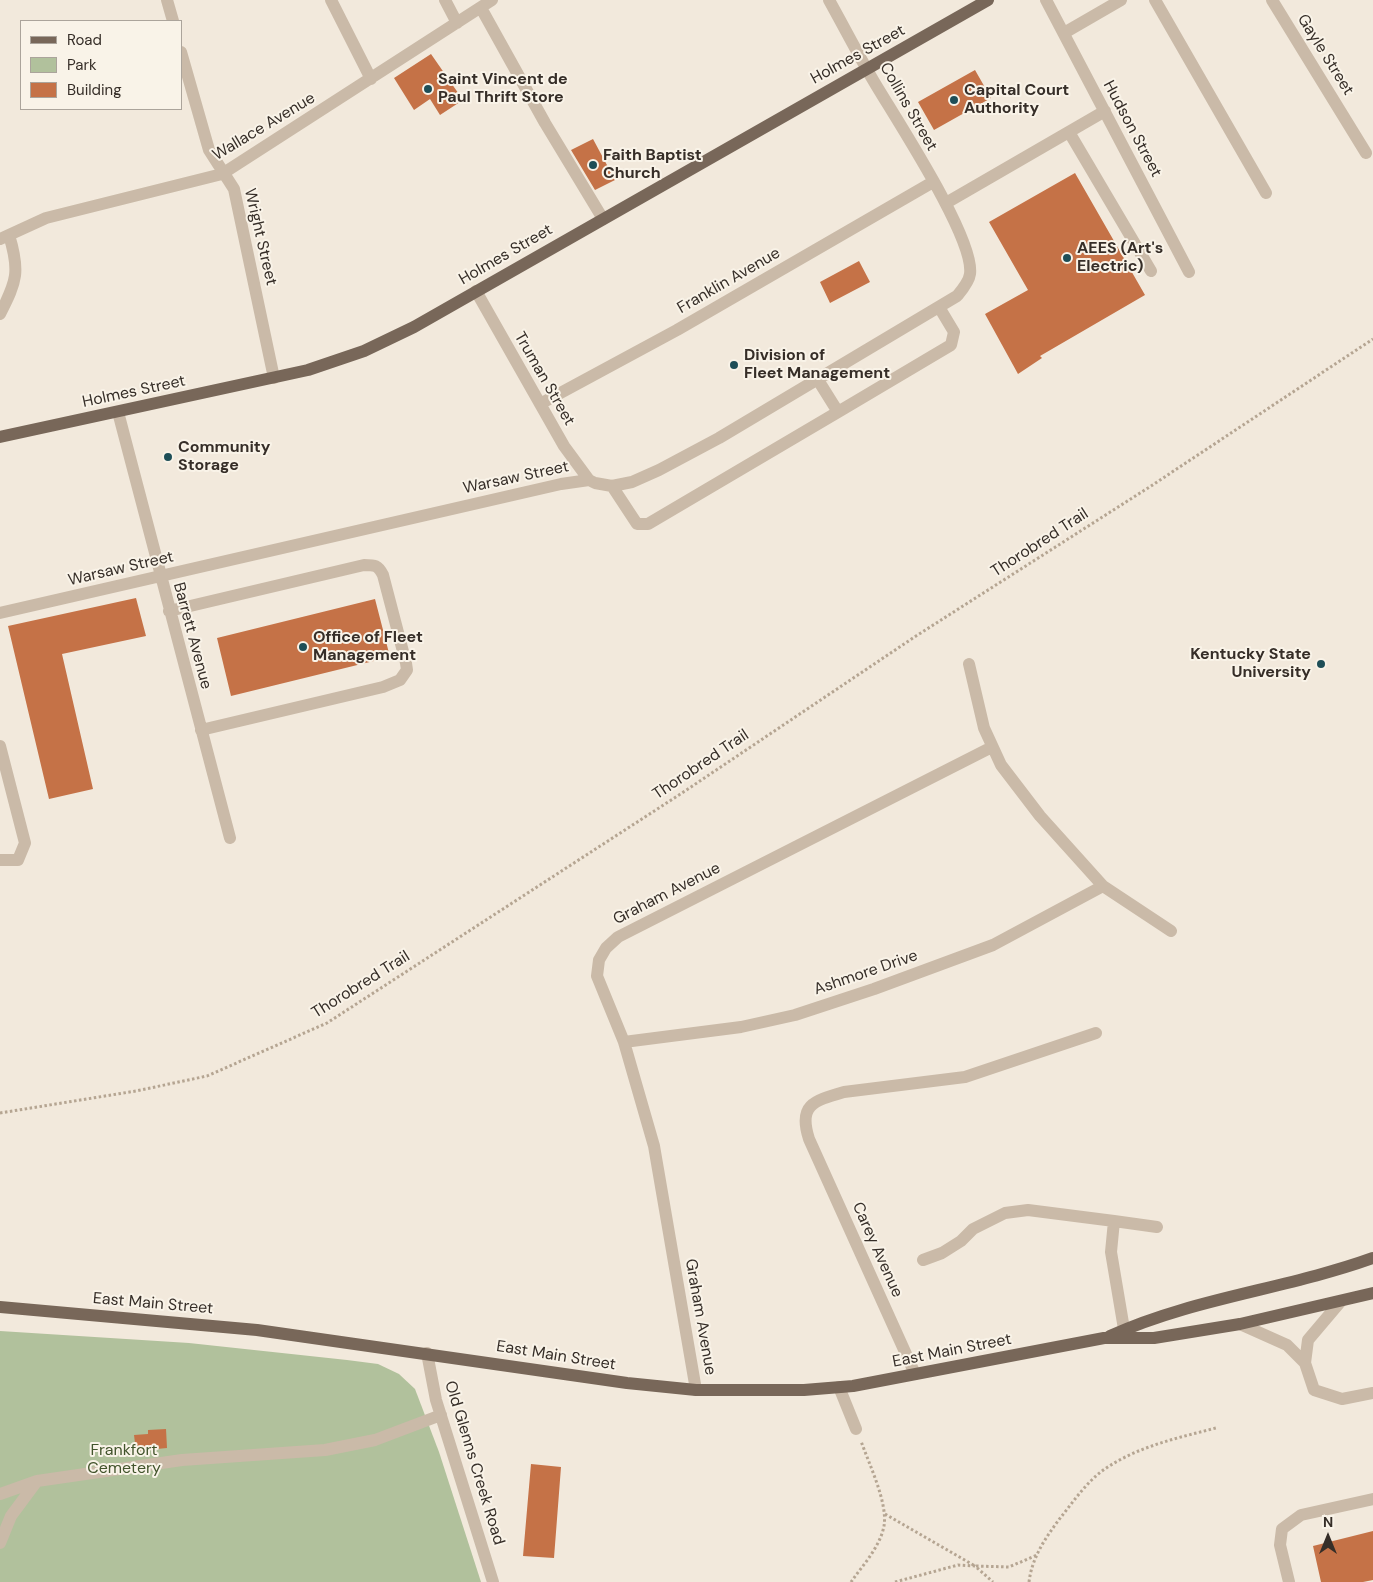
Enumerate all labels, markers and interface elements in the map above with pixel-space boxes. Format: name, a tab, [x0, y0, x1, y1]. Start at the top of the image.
street label: Gayle Street	[1293, 11, 1357, 99]
legend	[20, 20, 182, 110]
street label: Holmes Street	[807, 21, 909, 89]
text: Road	[67, 30, 102, 50]
text: Park	[67, 55, 97, 75]
street label: Collins Street	[875, 59, 941, 155]
place label: Saint Vincent de Paul Thrift Store	[438, 70, 568, 108]
street label: Hudson Street	[1099, 78, 1165, 180]
text: Building	[67, 80, 122, 100]
place label: Capital Court Authority	[964, 81, 1069, 119]
marker: Saint Vincent de Paul Thrift Store	[422, 83, 434, 95]
street label: Wallace Avenue	[209, 89, 319, 165]
marker: Capital Court Authority	[948, 94, 960, 106]
place label: Faith Baptist Church	[603, 146, 702, 184]
marker: Faith Baptist Church	[587, 159, 599, 171]
street label: Wright Street	[240, 187, 280, 287]
street label: Holmes Street	[456, 220, 556, 290]
place label: AEES (Art's Electric)	[1077, 239, 1163, 277]
street label: Franklin Avenue	[674, 244, 784, 318]
marker: AEES (Art's Electric)	[1061, 252, 1073, 264]
street label: Truman Street	[509, 329, 579, 429]
place label: Division of Fleet Management	[744, 346, 890, 384]
marker: Division of Fleet Management	[728, 359, 740, 371]
street label: Holmes Street	[81, 372, 187, 412]
place label: Community Storage	[178, 438, 270, 476]
marker: Community Storage	[162, 451, 174, 463]
street label: Warsaw Street	[461, 457, 571, 499]
street label: Thorobred Trail	[988, 504, 1092, 582]
street label: Warsaw Street	[66, 548, 176, 590]
street label: Barrett Avenue	[169, 580, 215, 692]
place label: Office of Fleet Management	[313, 628, 423, 666]
marker: Office of Fleet Management	[297, 641, 309, 653]
place label: Kentucky State University	[1190, 645, 1311, 683]
marker: Kentucky State University	[1315, 658, 1327, 670]
street label: Thorobred Trail	[649, 726, 753, 804]
street label: Graham Avenue	[610, 859, 724, 929]
street label: Ashmore Drive	[812, 946, 920, 1000]
street label: Thorobred Trail	[308, 947, 414, 1023]
street label: Carey Avenue	[847, 1199, 907, 1301]
street label: Graham Avenue	[680, 1257, 720, 1377]
street label: East Main Street	[92, 1289, 214, 1319]
street label: East Main Street	[891, 1330, 1013, 1372]
street label: East Main Street	[495, 1337, 617, 1375]
street label: Old Glenns Creek Road	[440, 1379, 508, 1547]
park label: Frankfort Cemetery	[87, 1441, 161, 1479]
north arrow	[1303, 1512, 1353, 1562]
text: N	[1323, 1513, 1333, 1531]

